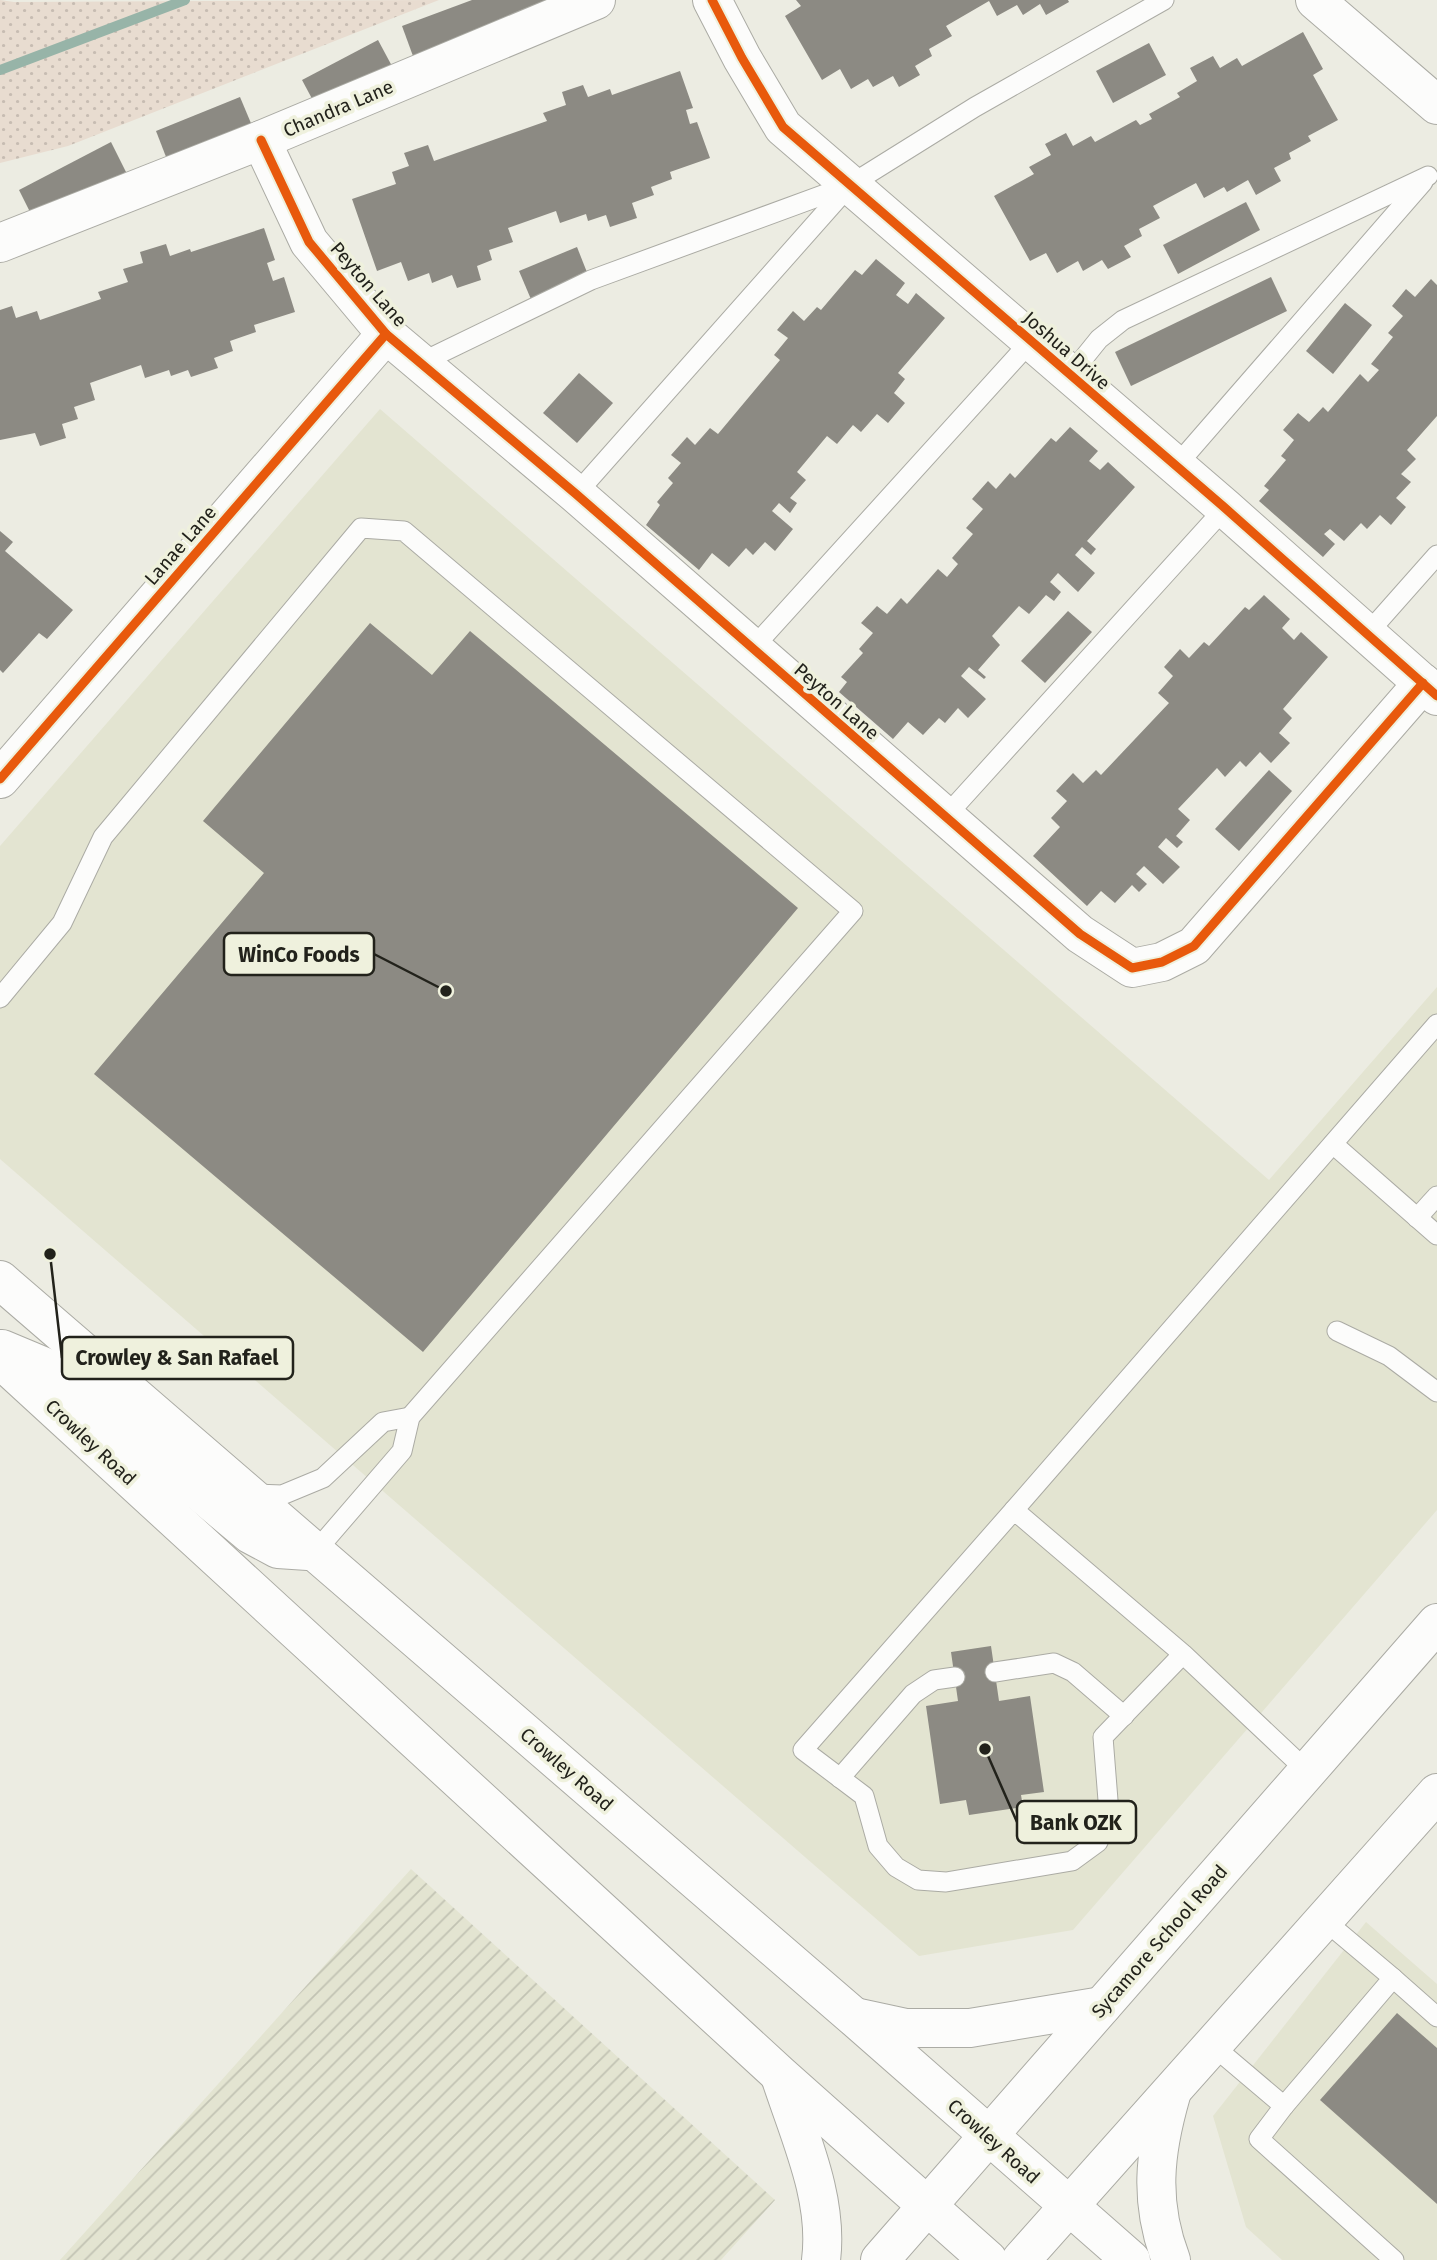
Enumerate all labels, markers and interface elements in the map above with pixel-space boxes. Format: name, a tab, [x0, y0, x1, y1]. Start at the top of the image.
street label: Chandra Lane	[280, 75, 397, 142]
street label: Peyton Lane	[325, 237, 412, 332]
street label: Joshua Drive	[1018, 306, 1115, 394]
street label: Lanae Lane	[140, 501, 221, 590]
street label: Peyton Lane	[789, 658, 884, 745]
callout: WinCo Foods	[224, 933, 374, 975]
text: WinCo Foods	[238, 942, 360, 968]
callout: Crowley & San Rafael	[62, 1337, 293, 1379]
text: Crowley & San Rafael	[75, 1345, 279, 1371]
street label: Crowley Road	[40, 1394, 141, 1490]
street label: Crowley Road	[515, 1723, 618, 1816]
callout: Bank OZK	[1017, 1801, 1136, 1843]
text: Bank OZK	[1030, 1810, 1123, 1836]
street label: Sycamore School Road	[1087, 1860, 1232, 2023]
street label: Crowley Road	[943, 2094, 1044, 2189]

